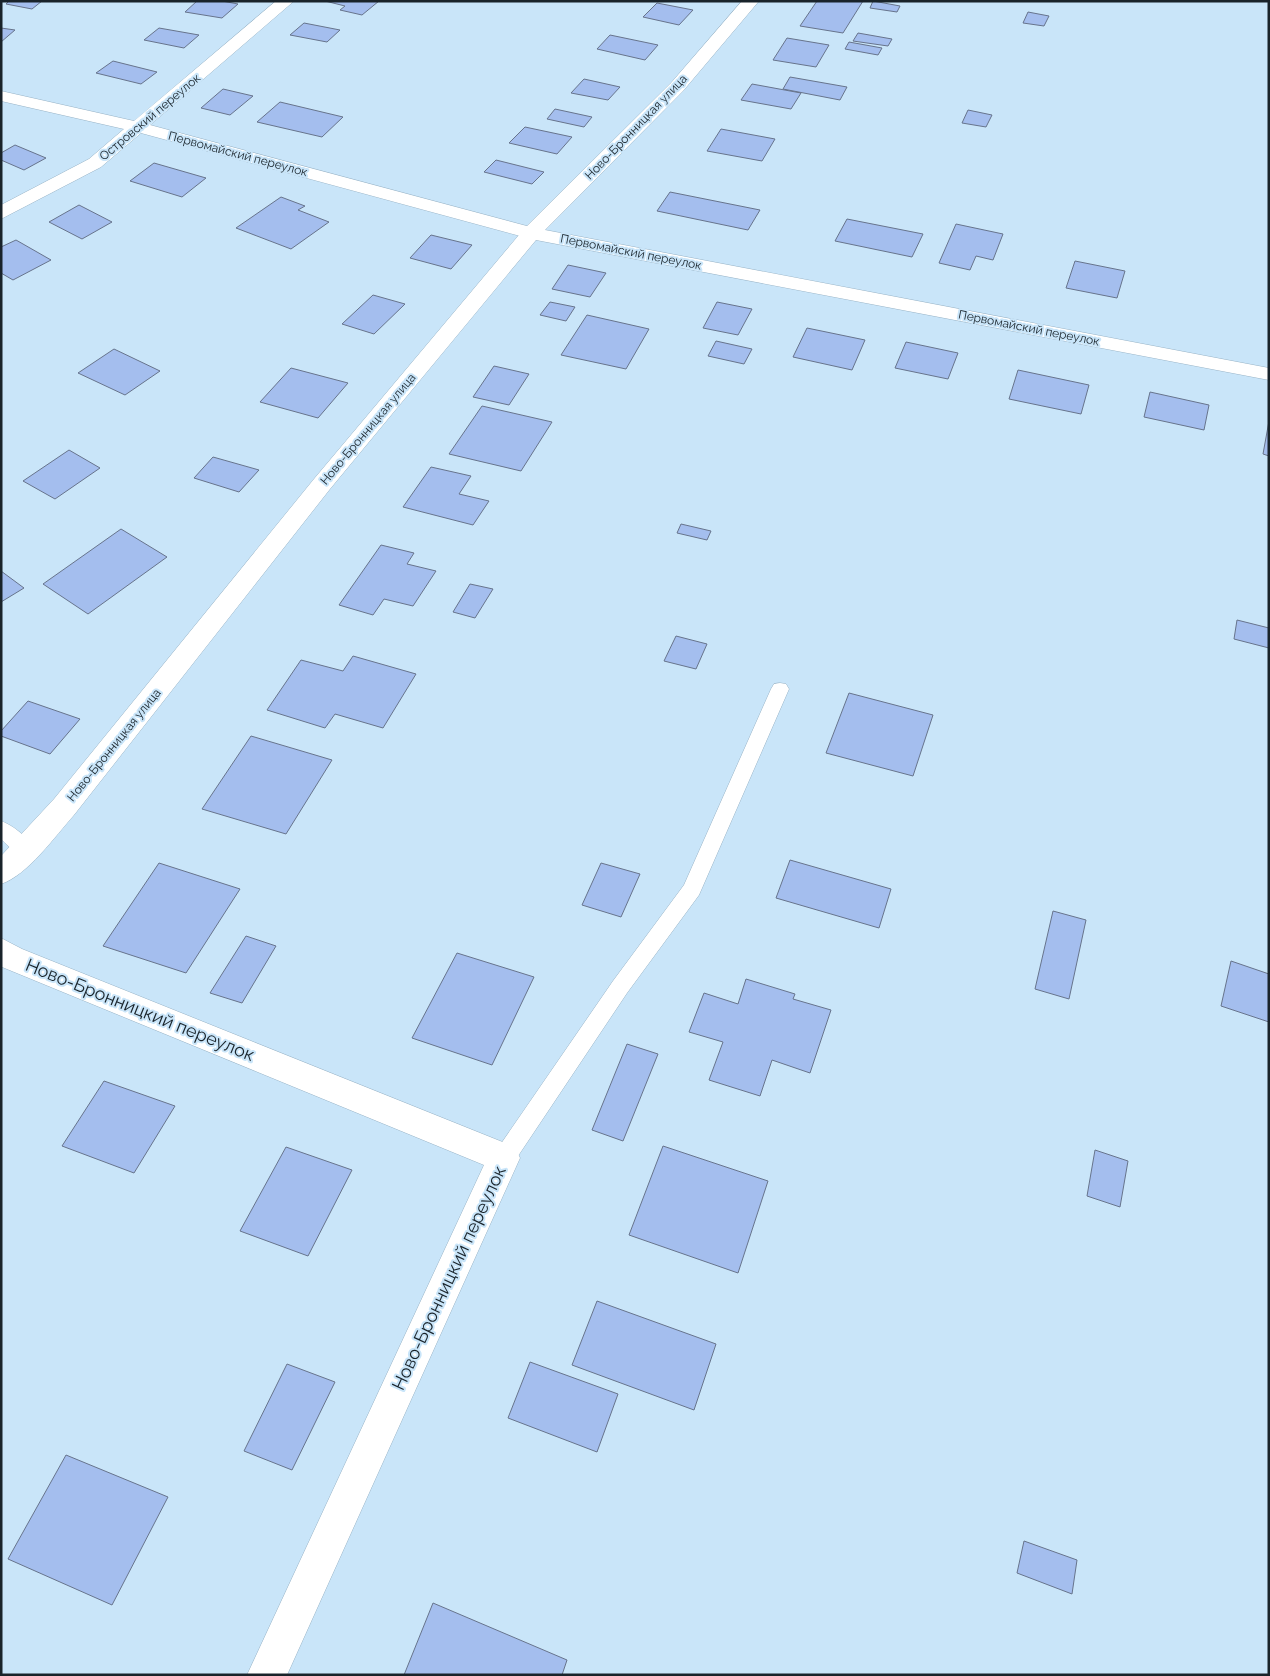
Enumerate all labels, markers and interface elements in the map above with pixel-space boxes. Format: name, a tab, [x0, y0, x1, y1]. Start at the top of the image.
street label: Островский переулок	[97, 71, 203, 163]
street label: Ново-Бронницкая улица	[582, 72, 690, 182]
street label: Первомайский переулок	[167, 129, 309, 179]
street label: Первомайский переулок	[559, 231, 703, 273]
street label: Первомайский переулок	[957, 307, 1101, 349]
street label: Ново-Бронницкая улица	[317, 371, 419, 487]
street label: Ново-Бронницкая улица	[64, 686, 164, 804]
street label: Ново-Бронницкий переулок	[23, 954, 258, 1065]
street label: Ново-Бронницкий переулок	[387, 1162, 510, 1393]

